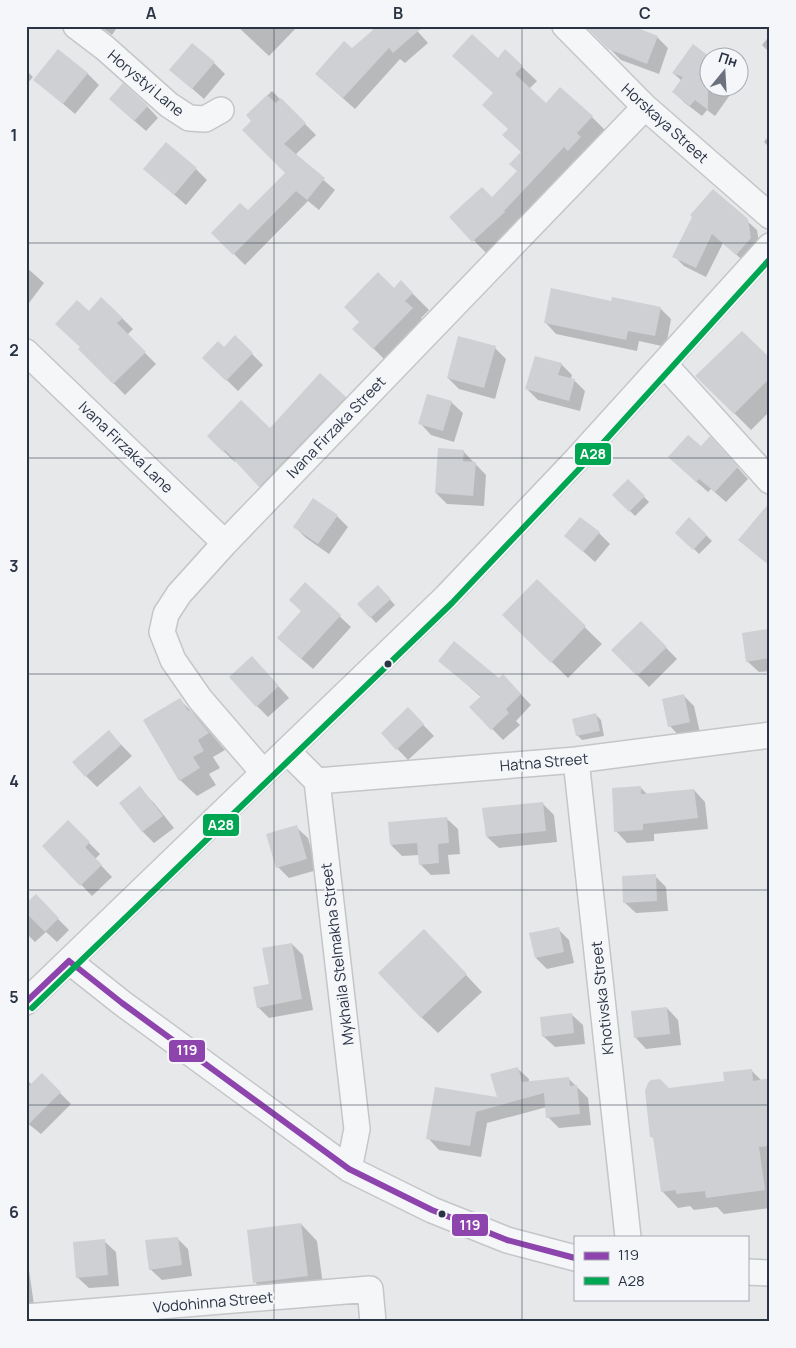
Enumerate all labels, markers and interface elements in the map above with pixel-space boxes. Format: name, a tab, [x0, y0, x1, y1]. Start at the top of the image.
text: A	[146, 2, 157, 24]
text: B	[393, 2, 403, 24]
text: C	[639, 2, 651, 24]
street label: Horystyi Lane	[103, 45, 189, 121]
text: Пн	[716, 47, 740, 71]
north arrow	[698, 48, 748, 98]
street label: Horskaya Street	[617, 78, 713, 168]
text: 1	[10, 124, 18, 146]
text: 2	[9, 339, 19, 361]
street label: Ivana Firzaka Street	[282, 371, 390, 483]
street label: Ivana Firzaka Lane	[74, 396, 178, 498]
line badge: А28	[574, 442, 612, 466]
text: А28	[580, 444, 606, 463]
text: 3	[9, 555, 19, 577]
unlabelled marker	[383, 659, 393, 669]
street label: Hatna Street	[499, 748, 589, 776]
text: 4	[9, 770, 19, 792]
line badge: А28	[202, 813, 240, 837]
text: А28	[208, 815, 234, 834]
street label: Mykhaila Stelmakha Street	[315, 862, 359, 1046]
street label: Khotivska Street	[586, 940, 618, 1056]
text: 5	[9, 986, 19, 1008]
line badge: 119	[168, 1039, 206, 1063]
text: 119	[177, 1040, 197, 1059]
text: 6	[9, 1201, 19, 1223]
unlabelled marker	[437, 1209, 447, 1219]
line badge: 119	[451, 1213, 489, 1237]
text: 119	[460, 1215, 480, 1234]
legend	[574, 1236, 748, 1300]
text: 119	[618, 1244, 639, 1265]
text: А28	[618, 1270, 645, 1291]
street label: Vodohinna Street	[152, 1286, 274, 1318]

